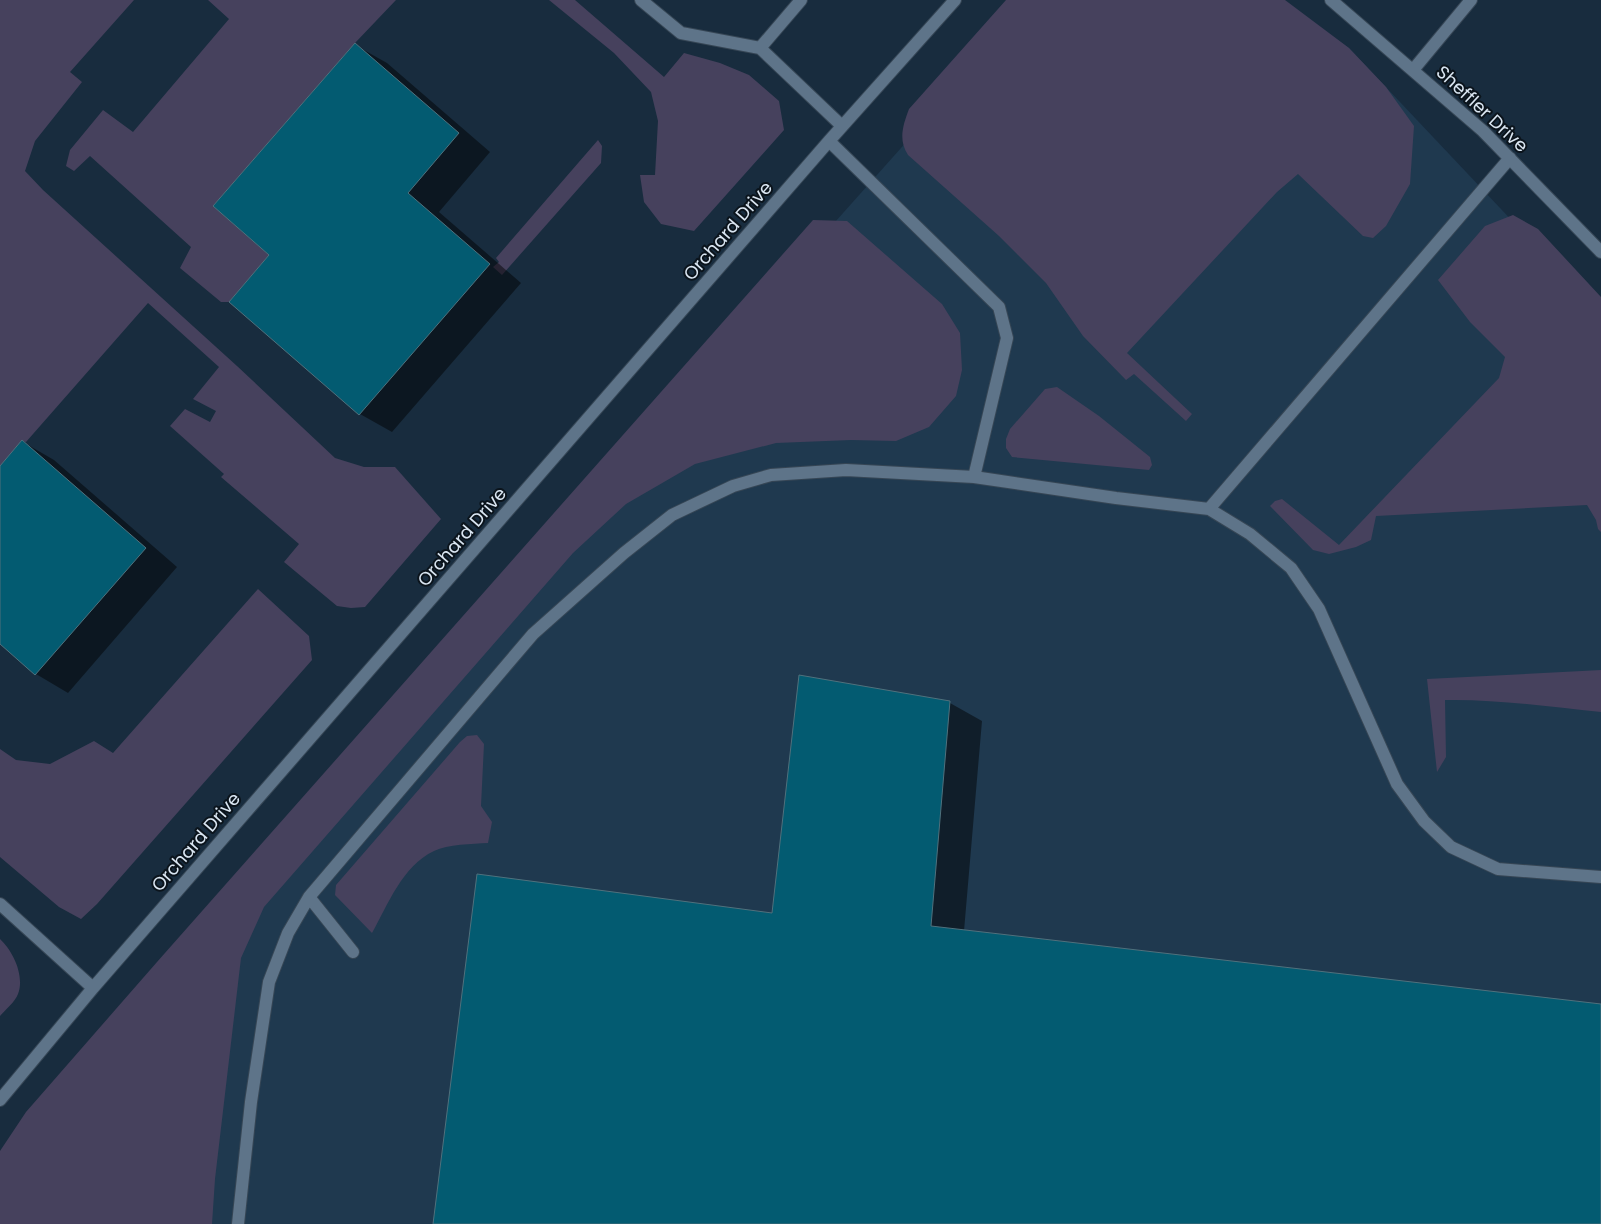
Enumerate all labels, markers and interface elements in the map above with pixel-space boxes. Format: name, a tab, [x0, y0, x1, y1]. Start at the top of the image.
street label: Sheffler Drive	[1431, 59, 1534, 158]
street label: Orchard Drive	[677, 176, 778, 286]
street label: Orchard Drive	[411, 482, 512, 592]
street label: Orchard Drive	[145, 787, 246, 897]

